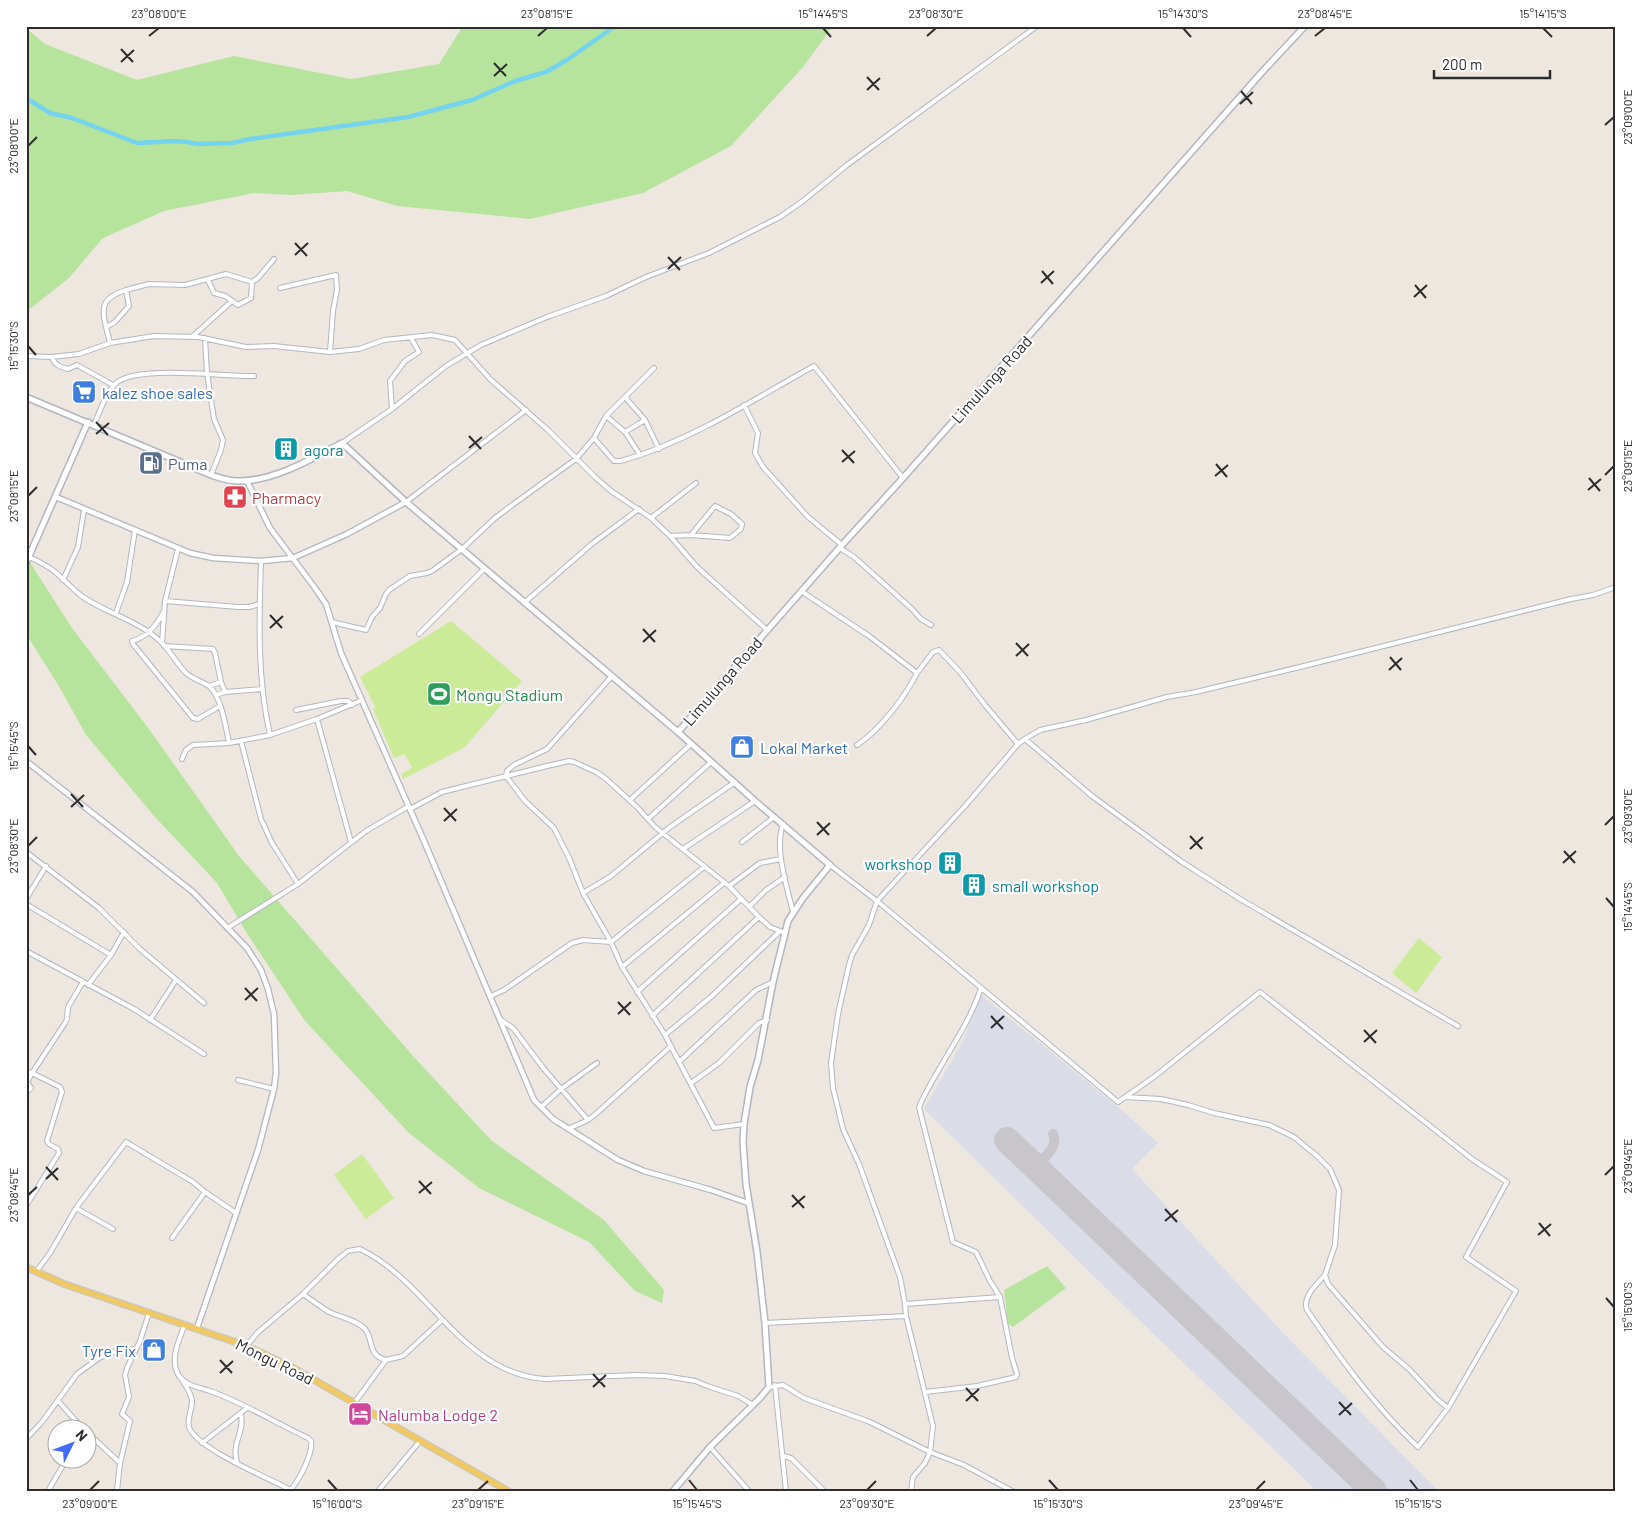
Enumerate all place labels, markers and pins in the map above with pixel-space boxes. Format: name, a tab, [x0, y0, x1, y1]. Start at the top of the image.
supermarket icon: kalez shoe sales	[71, 379, 97, 405]
place label: kalez shoe sales	[102, 383, 213, 402]
building icon: agora	[273, 436, 299, 462]
place label: agora	[304, 440, 343, 459]
fuel station icon: Puma	[138, 450, 164, 476]
place label: Puma	[168, 454, 207, 473]
pharmacy icon: Pharmacy	[222, 484, 248, 510]
place label: Pharmacy	[252, 488, 322, 507]
sports icon: Mongu Stadium	[426, 681, 452, 707]
place label: Mongu Stadium	[456, 685, 563, 704]
shop icon: Lokal Market	[729, 734, 755, 760]
place label: Lokal Market	[760, 738, 848, 757]
building icon: workshop	[937, 850, 963, 876]
place label: workshop	[864, 854, 932, 873]
building icon: small workshop	[961, 872, 987, 898]
place label: small workshop	[992, 876, 1099, 895]
shop icon: Tyre Fix	[141, 1337, 167, 1363]
place label: Tyre Fix	[82, 1341, 136, 1360]
hotel icon: Nalumba Lodge 2	[347, 1401, 373, 1427]
place label: Nalumba Lodge 2	[378, 1405, 498, 1424]

